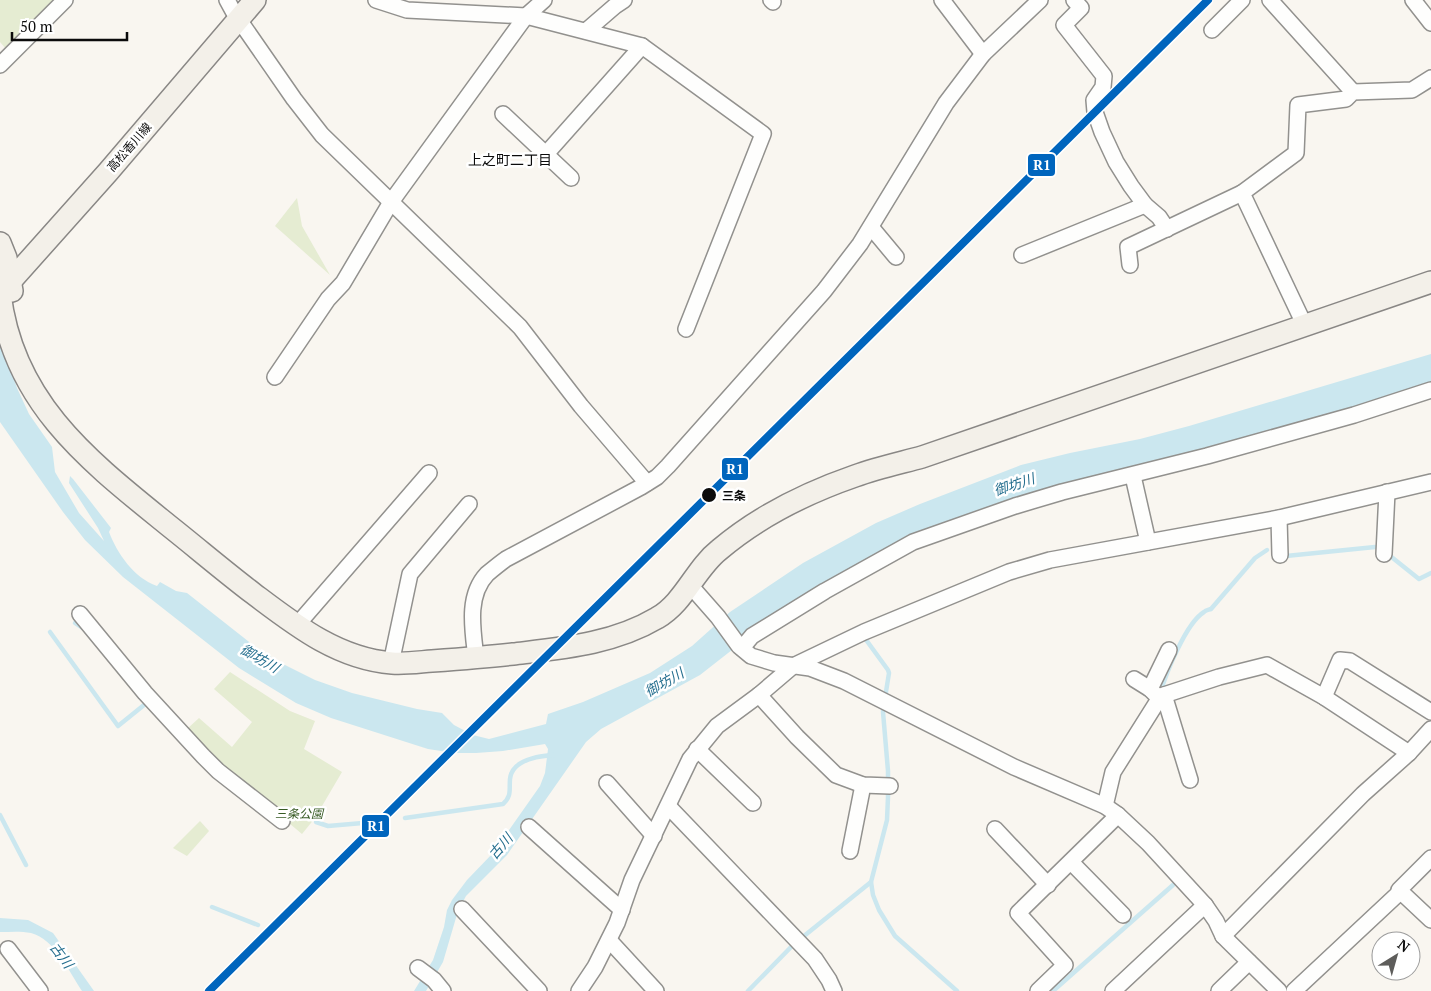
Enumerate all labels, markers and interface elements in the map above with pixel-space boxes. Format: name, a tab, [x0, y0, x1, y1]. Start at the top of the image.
scale bar	[12, 10, 128, 42]
text: 50 m	[20, 16, 53, 36]
street label: 高松香川線	[104, 119, 154, 175]
district label: 上之町二丁目	[468, 150, 552, 169]
line badge: R1	[1027, 153, 1056, 177]
text: R1	[1033, 155, 1051, 174]
line badge: R1	[721, 457, 749, 481]
text: R1	[726, 459, 744, 478]
water label: 御坊川	[991, 468, 1039, 500]
marker: 三条	[700, 486, 718, 504]
place label: 三条	[722, 488, 746, 503]
water label: 御坊川	[237, 639, 285, 678]
water label: 御坊川	[641, 662, 689, 701]
park label: 三条公園	[275, 806, 325, 821]
line badge: R1	[361, 814, 390, 838]
text: R1	[367, 816, 385, 835]
water label: 古川	[484, 828, 518, 863]
north arrow	[1371, 931, 1421, 981]
text: N	[1394, 934, 1414, 956]
water label: 古川	[46, 938, 79, 973]

